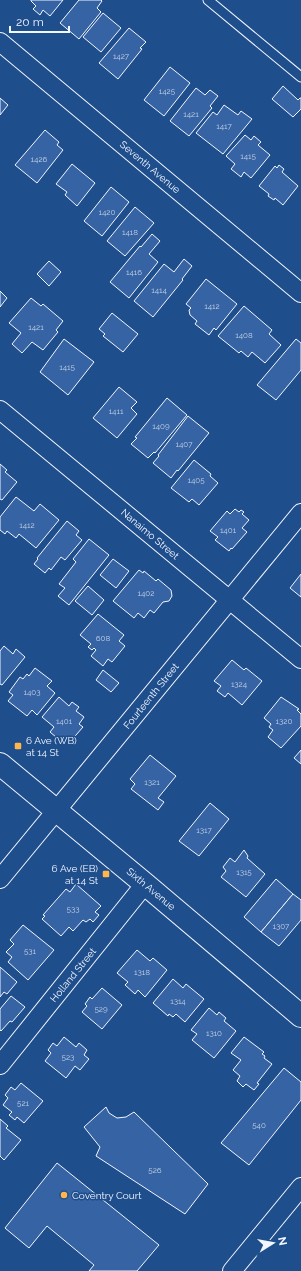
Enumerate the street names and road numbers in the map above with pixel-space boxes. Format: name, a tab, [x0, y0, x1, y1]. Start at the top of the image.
street label: Seventh Avenue	[118, 139, 182, 195]
street label: Nanaimo Street	[119, 507, 182, 562]
street label: Fourteenth Street	[121, 660, 181, 731]
street label: Sixth Avenue	[125, 866, 178, 913]
street label: Holland Street	[48, 945, 99, 1004]

